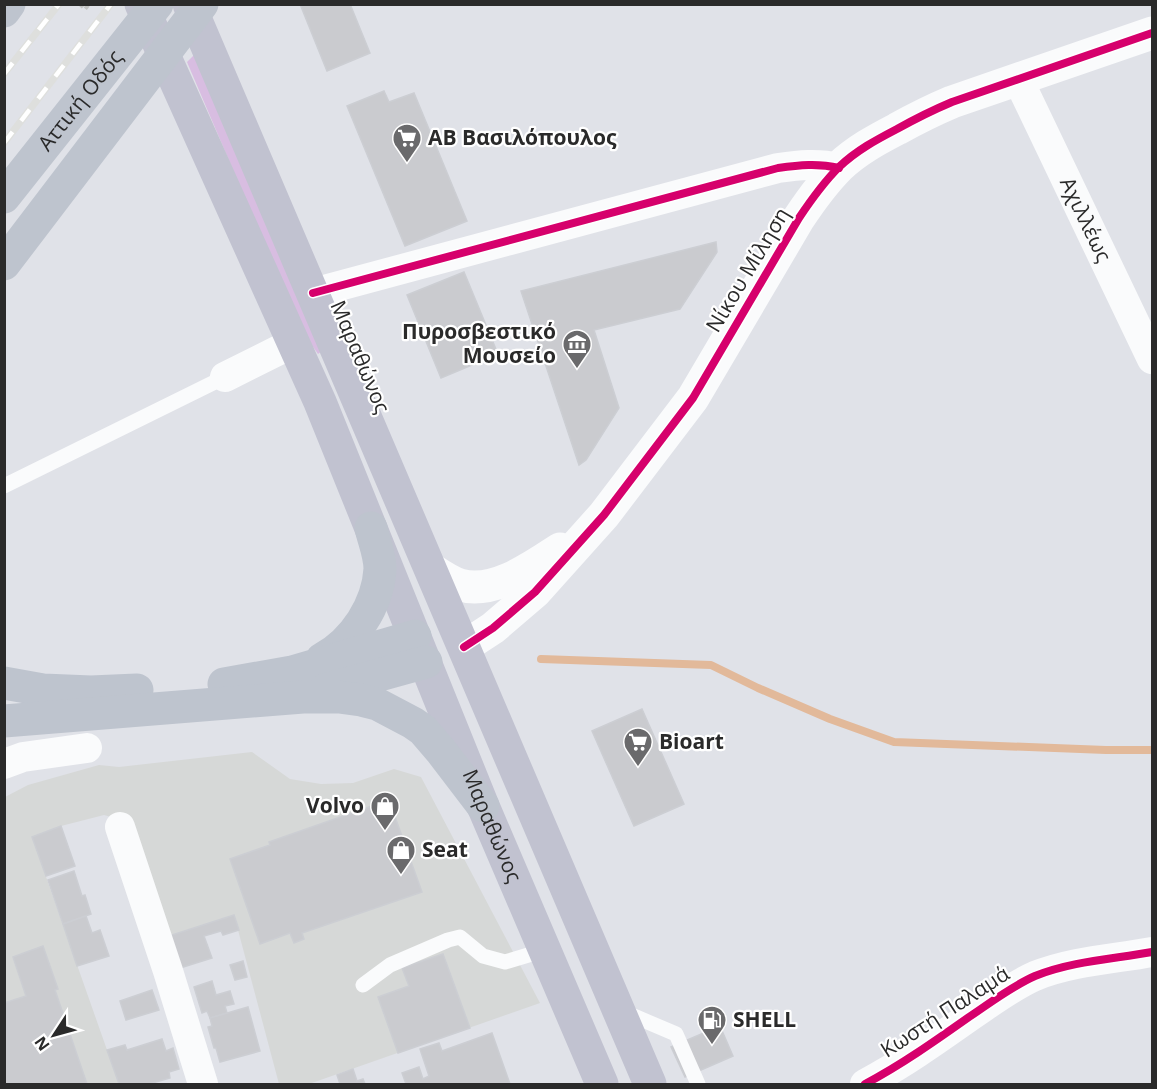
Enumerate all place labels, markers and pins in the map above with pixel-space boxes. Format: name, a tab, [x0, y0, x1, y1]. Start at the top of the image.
supermarket icon: ΑΒ Βασιλόπουλος	[391, 122, 423, 164]
place label: ΑΒ Βασιλόπουλος	[428, 123, 617, 151]
place label: Πυροσβεστικό Μουσείο	[402, 317, 556, 369]
museum icon: Πυροσβεστικό Μουσείο	[561, 328, 593, 370]
supermarket icon: Bioart	[622, 726, 654, 768]
place label: Bioart	[659, 727, 724, 755]
shop icon: Volvo	[369, 790, 401, 832]
place label: Volvo	[306, 791, 364, 819]
shop icon: Seat	[385, 834, 417, 876]
place label: Seat	[422, 835, 468, 863]
fuel station icon: SHELL	[696, 1004, 728, 1046]
place label: SHELL	[733, 1005, 796, 1033]

